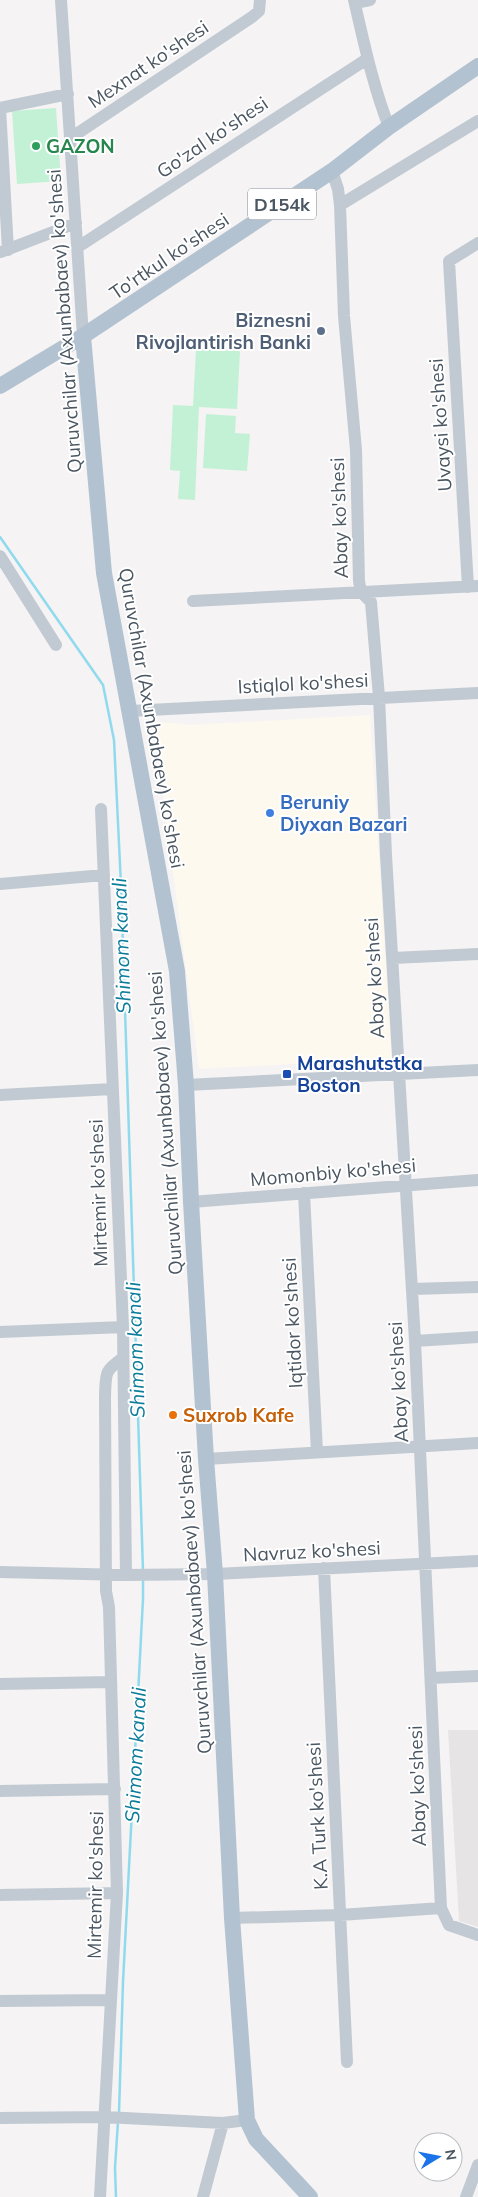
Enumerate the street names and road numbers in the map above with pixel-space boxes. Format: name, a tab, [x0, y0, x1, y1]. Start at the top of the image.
street label: Mexnat ko'shesi	[83, 15, 213, 113]
street label: Go'zal ko'shesi	[152, 91, 272, 183]
street label: Quruvchilar (Axunbabaev) ko'shesi	[41, 168, 87, 474]
road number: D154k	[248, 188, 316, 220]
street label: To'rtkul ko'shesi	[105, 207, 233, 305]
street label: Uvaysi ko'shesi	[423, 358, 457, 492]
street label: Abay ko'shesi	[325, 457, 353, 579]
street label: Quruvchilar (Axunbabaev) ko'shesi	[114, 566, 190, 870]
street label: Istiqlol ko'shesi	[237, 668, 369, 698]
street label: Abay ko'shesi	[359, 917, 389, 1039]
street label: Quruvchilar (Axunbabaev) ko'shesi	[142, 970, 188, 1276]
street label: Mirtemir ko'shesi	[83, 1119, 113, 1267]
street label: Momonbiy ko'shesi	[249, 1153, 417, 1191]
street label: Iqtidor ko'shesi	[277, 1257, 307, 1389]
street label: Abay ko'shesi	[383, 1321, 413, 1443]
street label: Quruvchilar (Axunbabaev) ko'shesi	[171, 1449, 217, 1755]
street label: Navruz ko'shesi	[243, 1535, 381, 1567]
street label: Abay ko'shesi	[403, 1725, 431, 1847]
street label: K.A Turk ko'shesi	[301, 1741, 333, 1891]
street label: Mirtemir ko'shesi	[82, 1811, 108, 1959]

